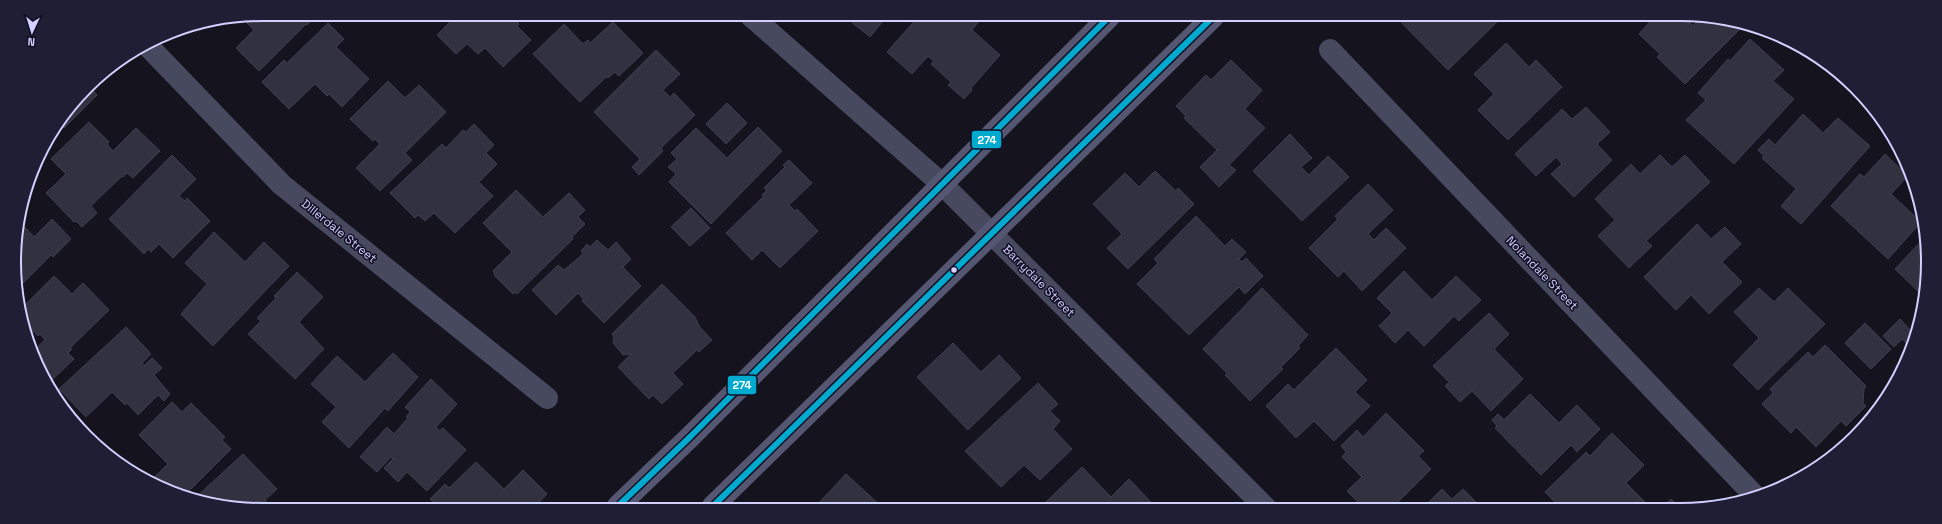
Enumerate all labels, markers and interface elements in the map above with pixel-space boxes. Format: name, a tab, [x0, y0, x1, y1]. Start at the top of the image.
north arrow	[12, 12, 52, 52]
text: N	[27, 35, 35, 49]
line badge: 274	[971, 130, 1002, 149]
text: 274	[977, 133, 997, 147]
street label: Dillerdale Street	[298, 196, 380, 266]
street label: Nolandale Street	[1503, 233, 1581, 313]
street label: Barrydale Street	[1000, 242, 1078, 320]
unlabelled marker	[949, 265, 959, 275]
line badge: 274	[727, 375, 757, 395]
text: 274	[732, 378, 752, 392]

